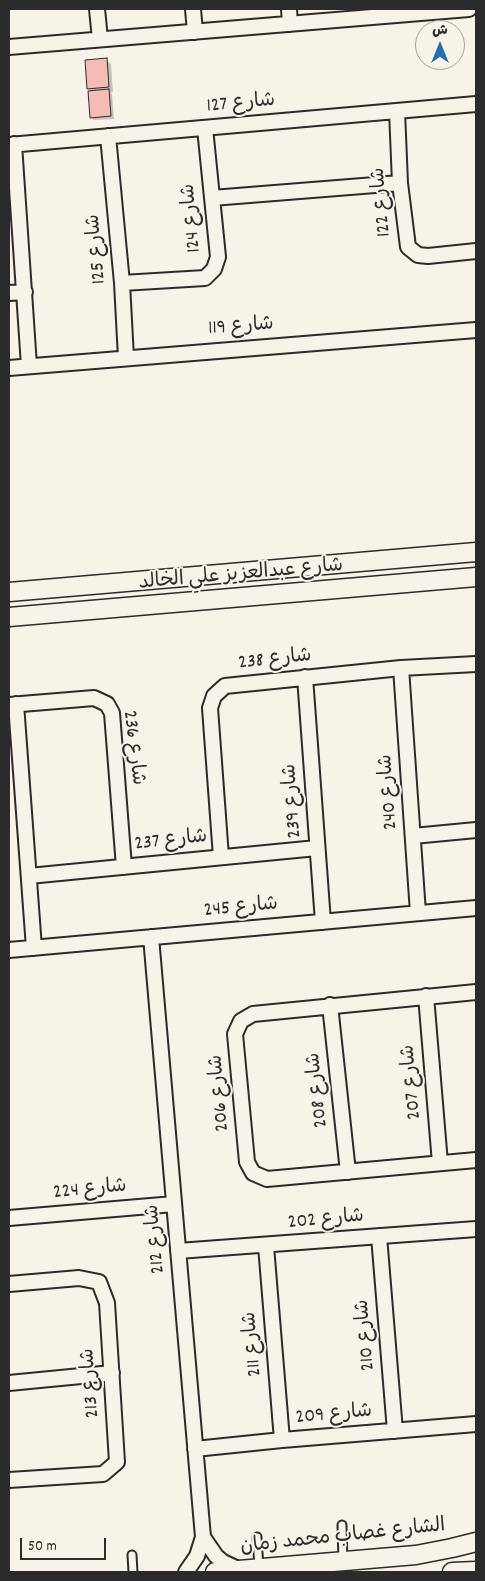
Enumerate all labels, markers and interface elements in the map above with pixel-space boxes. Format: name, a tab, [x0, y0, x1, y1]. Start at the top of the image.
north arrow	[415, 20, 465, 70]
text: ش	[432, 21, 448, 41]
street label: شارع 127	[206, 90, 276, 120]
street label: شارع 122	[368, 166, 398, 238]
street label: شارع 124	[178, 182, 208, 254]
street label: شارع 125	[83, 213, 113, 285]
street label: شارع 119	[207, 314, 275, 342]
street label: شارع عبدالعزيز علي الخالد	[138, 555, 344, 597]
street label: شارع 238	[237, 645, 313, 677]
street label: شارع 236	[116, 709, 148, 787]
street label: شارع 240	[375, 753, 405, 831]
street label: شارع 239	[279, 763, 309, 839]
street label: شارع 237	[133, 826, 209, 858]
street label: شارع 245	[203, 894, 279, 924]
street label: شارع 207	[398, 1044, 428, 1120]
street label: شارع 208	[303, 1051, 335, 1129]
street label: شارع 206	[206, 1053, 236, 1133]
street label: شارع 224	[52, 1176, 128, 1206]
street label: شارع 212	[142, 1203, 172, 1275]
street label: شارع 202	[287, 1206, 365, 1236]
street label: شارع 210	[352, 1298, 382, 1372]
street label: شارع 211	[239, 1310, 269, 1378]
street label: شارع 213	[78, 1347, 106, 1419]
street label: شارع 209	[295, 1401, 373, 1431]
street label: الشارع غصاب محمد زمان	[239, 1515, 447, 1561]
scale bar	[22, 1528, 109, 1560]
text: 50 m	[28, 1536, 57, 1558]

